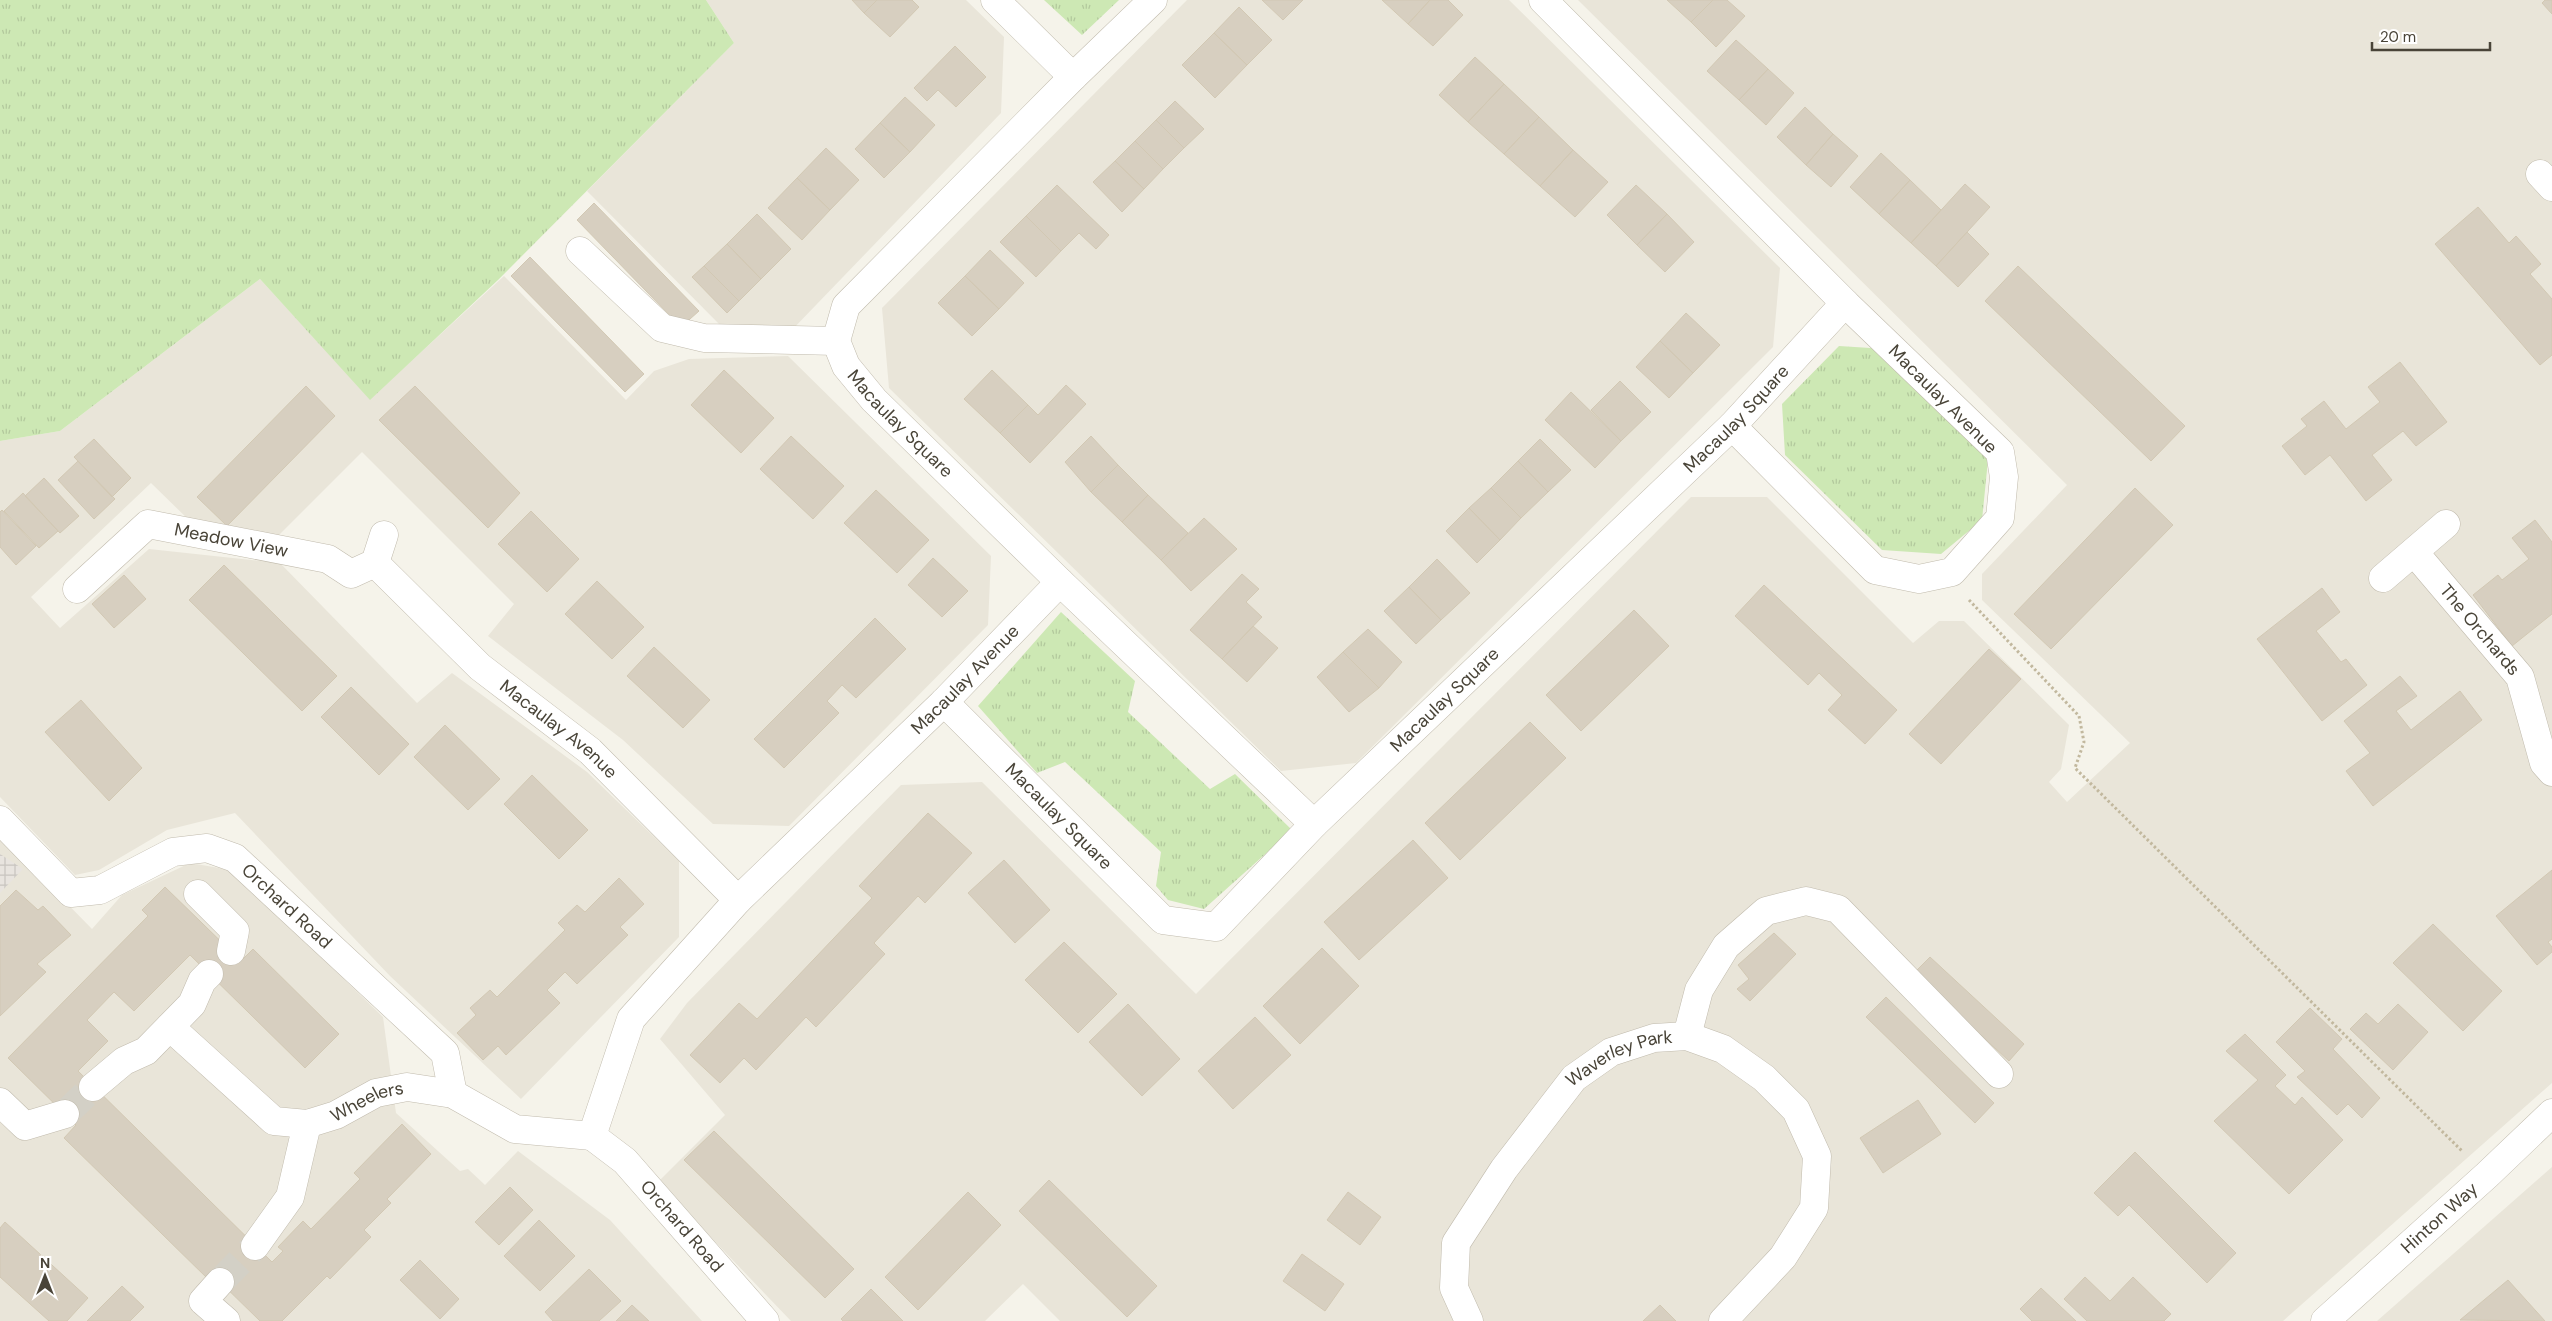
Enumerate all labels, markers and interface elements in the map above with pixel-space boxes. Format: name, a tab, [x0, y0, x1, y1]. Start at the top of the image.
scale bar	[2372, 20, 2490, 52]
text: 20 m	[2380, 27, 2416, 47]
street label: Macaulay Avenue	[1883, 339, 2003, 459]
street label: Macaulay Square	[1678, 360, 1794, 478]
street label: Macaulay Square	[842, 365, 958, 483]
street label: Meadow View	[172, 517, 290, 563]
street label: The Orchards	[2434, 579, 2526, 681]
street label: Macaulay Avenue	[906, 619, 1024, 739]
street label: Macaulay Square	[1385, 642, 1504, 757]
street label: Macaulay Avenue	[495, 674, 623, 784]
street label: Macaulay Square	[1000, 758, 1118, 875]
street label: Orchard Road	[237, 858, 337, 954]
street label: Waverley Park	[1561, 1025, 1673, 1092]
street label: Wheelers	[326, 1076, 406, 1128]
street label: Orchard Road	[635, 1175, 729, 1277]
street label: Hinton Way	[2396, 1177, 2483, 1259]
north arrow	[20, 1251, 70, 1301]
text: N	[40, 1254, 50, 1272]

